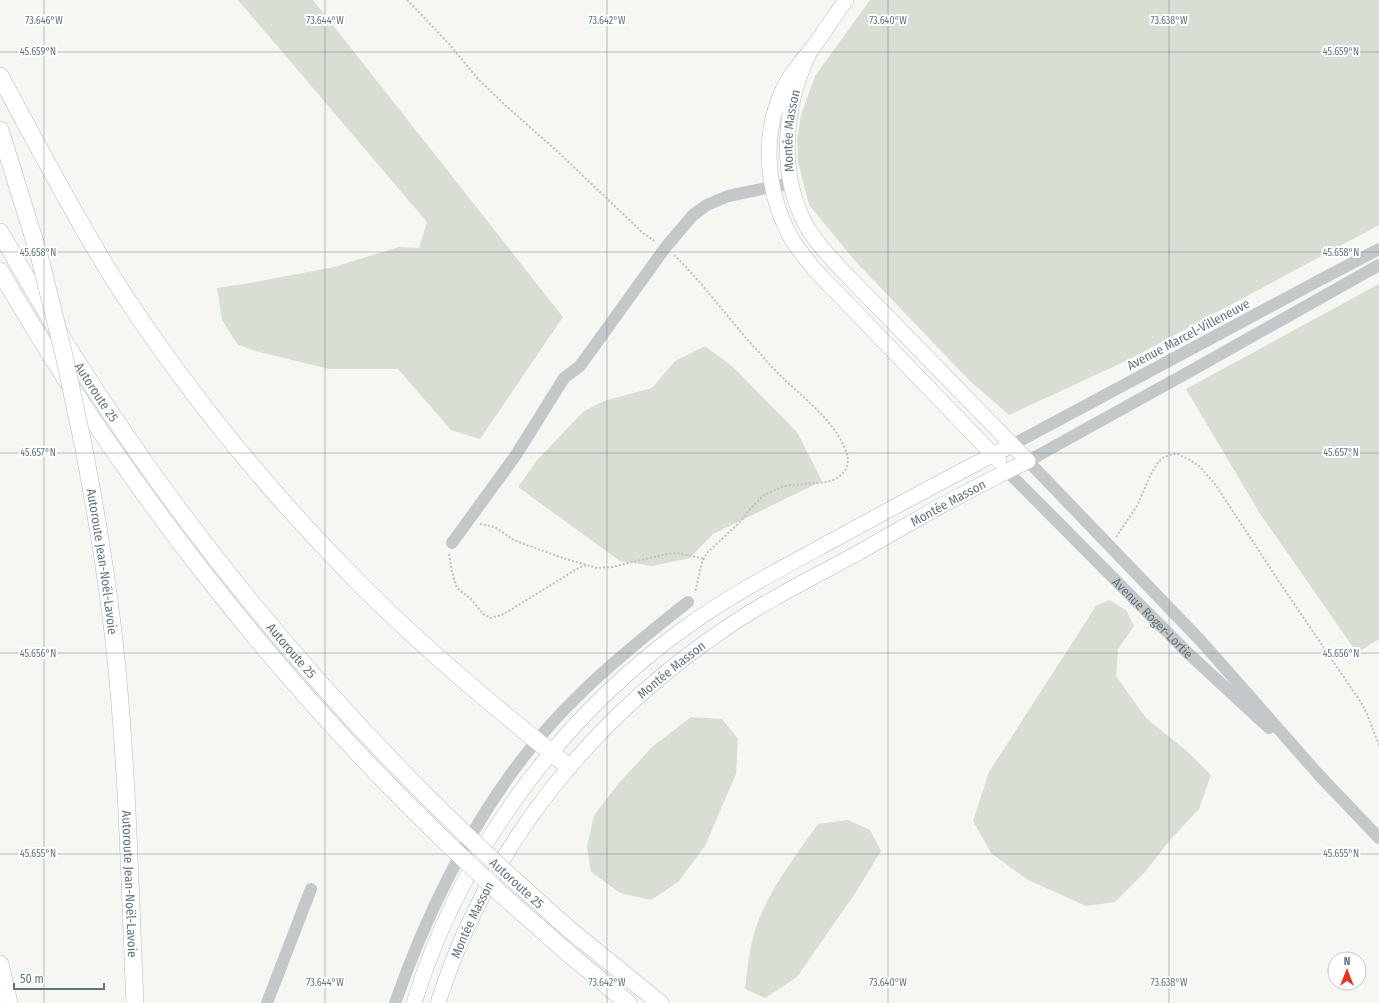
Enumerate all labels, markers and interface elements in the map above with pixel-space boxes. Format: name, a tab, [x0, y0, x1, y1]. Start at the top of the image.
text: 73.646°W	[25, 15, 63, 27]
text: 73.644°W	[306, 15, 344, 27]
text: 73.642°W	[589, 15, 626, 27]
text: 73.640°W	[869, 15, 907, 27]
text: 73.638°W	[1150, 15, 1188, 27]
text: 45.659°N	[20, 46, 56, 58]
text: 45.659°N	[1323, 46, 1359, 58]
street label: Montée Masson	[780, 88, 803, 173]
text: 45.658°N	[20, 247, 56, 259]
text: 45.658°N	[1323, 247, 1359, 259]
street label: Avenue Marcel-Villeneuve	[1124, 296, 1252, 373]
street label: Autoroute 25	[71, 360, 121, 425]
text: 45.657°N	[20, 447, 56, 459]
text: 45.657°N	[1323, 447, 1359, 459]
street label: Montée Masson	[908, 476, 988, 529]
street label: Autoroute Jean-Noël-Lavoie	[83, 487, 120, 635]
street label: Avenue Roger-Lortie	[1109, 575, 1196, 662]
street label: Autoroute 25	[264, 620, 319, 681]
street label: Montée Masson	[634, 638, 708, 702]
text: 45.656°N	[20, 648, 56, 660]
text: 45.656°N	[1323, 648, 1359, 660]
street label: Autoroute Jean-Noël-Lavoie	[119, 810, 140, 958]
text: 45.655°N	[20, 848, 56, 860]
text: 45.655°N	[1323, 848, 1359, 860]
street label: Autoroute 25	[487, 855, 547, 912]
street label: Montée Masson	[448, 879, 497, 960]
north arrow	[1327, 951, 1367, 991]
text: N	[1344, 955, 1350, 968]
scale bar	[14, 965, 104, 991]
text: 50 m	[20, 972, 44, 986]
text: 73.644°W	[306, 977, 344, 989]
text: 73.642°W	[589, 977, 626, 989]
text: 73.640°W	[869, 977, 907, 989]
text: 73.638°W	[1150, 977, 1188, 989]

